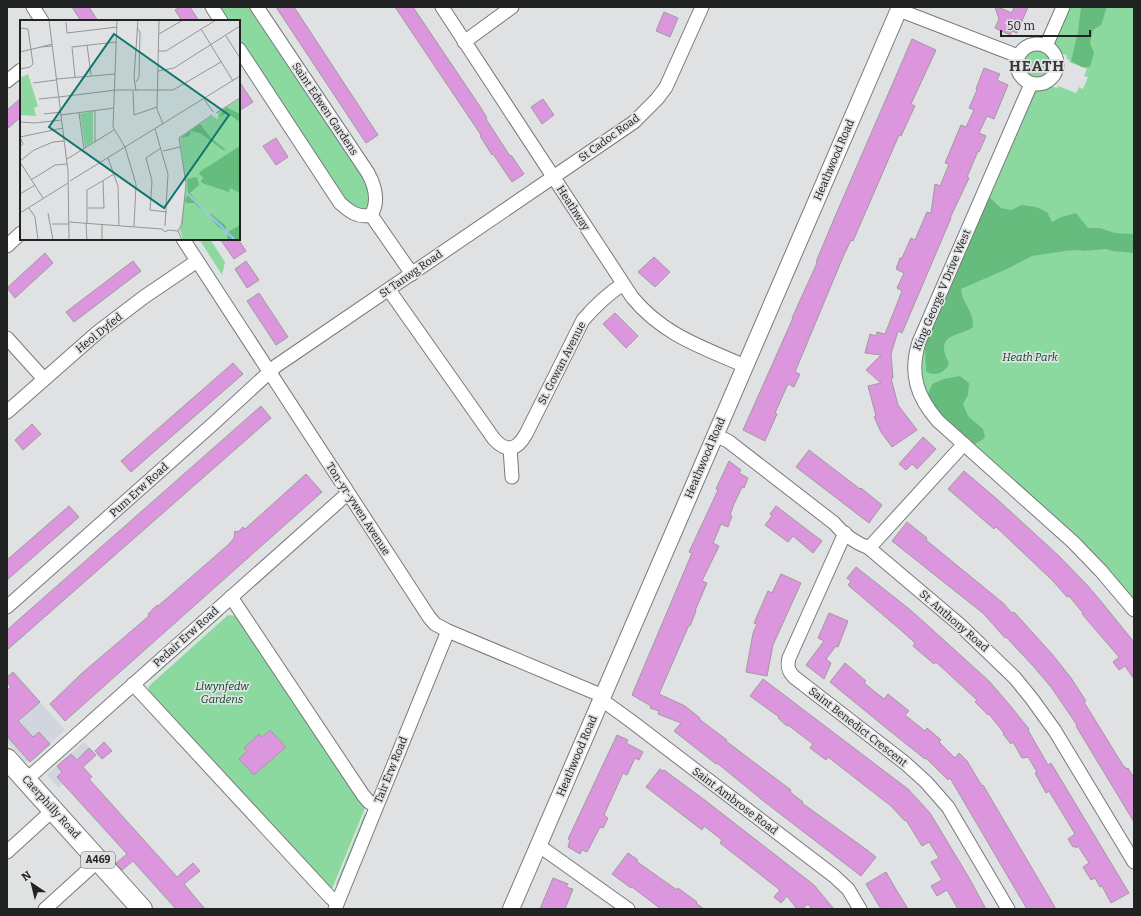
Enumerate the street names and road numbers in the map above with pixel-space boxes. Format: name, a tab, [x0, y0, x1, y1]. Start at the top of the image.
street label: Saint Edwen Gardens	[289, 60, 361, 158]
street label: St Cadoc Road	[576, 111, 642, 164]
street label: Heathwood Road	[811, 117, 857, 203]
street label: Heathway	[554, 183, 592, 233]
street label: King George V Drive West	[911, 227, 973, 353]
street label: St Tanwg Road	[377, 247, 445, 301]
street label: Heol Dyfed	[73, 310, 125, 356]
street label: St. Gowan Avenue	[535, 319, 589, 407]
street label: Heathwood Road	[682, 415, 728, 501]
street label: Pum Erw Road	[107, 460, 171, 520]
street label: Ton-yr-ywen Avenue	[323, 460, 393, 558]
street label: St. Anthony Road	[917, 588, 991, 655]
street label: Pedair Erw Road	[151, 604, 222, 670]
street label: Saint Benedict Crescent	[806, 685, 910, 769]
street label: Heathwood Road	[554, 713, 600, 799]
street label: Tair Erw Road	[372, 734, 410, 805]
street label: Saint Ambrose Road	[690, 765, 781, 838]
street label: Caerphilly Road	[19, 773, 83, 842]
road number: A469	[81, 852, 115, 868]

